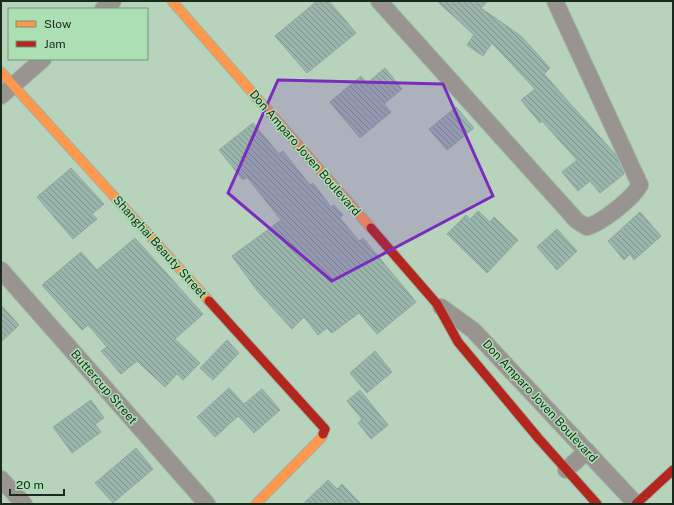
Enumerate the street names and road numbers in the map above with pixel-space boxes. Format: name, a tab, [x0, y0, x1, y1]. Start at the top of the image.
street label: Don Amparo Joven Boulevard	[247, 87, 363, 219]
street label: Shanghai Beauty Street	[110, 193, 210, 301]
street label: Don Amparo Joven Boulevard	[480, 337, 600, 465]
street label: Buttercup Street	[68, 347, 140, 427]

